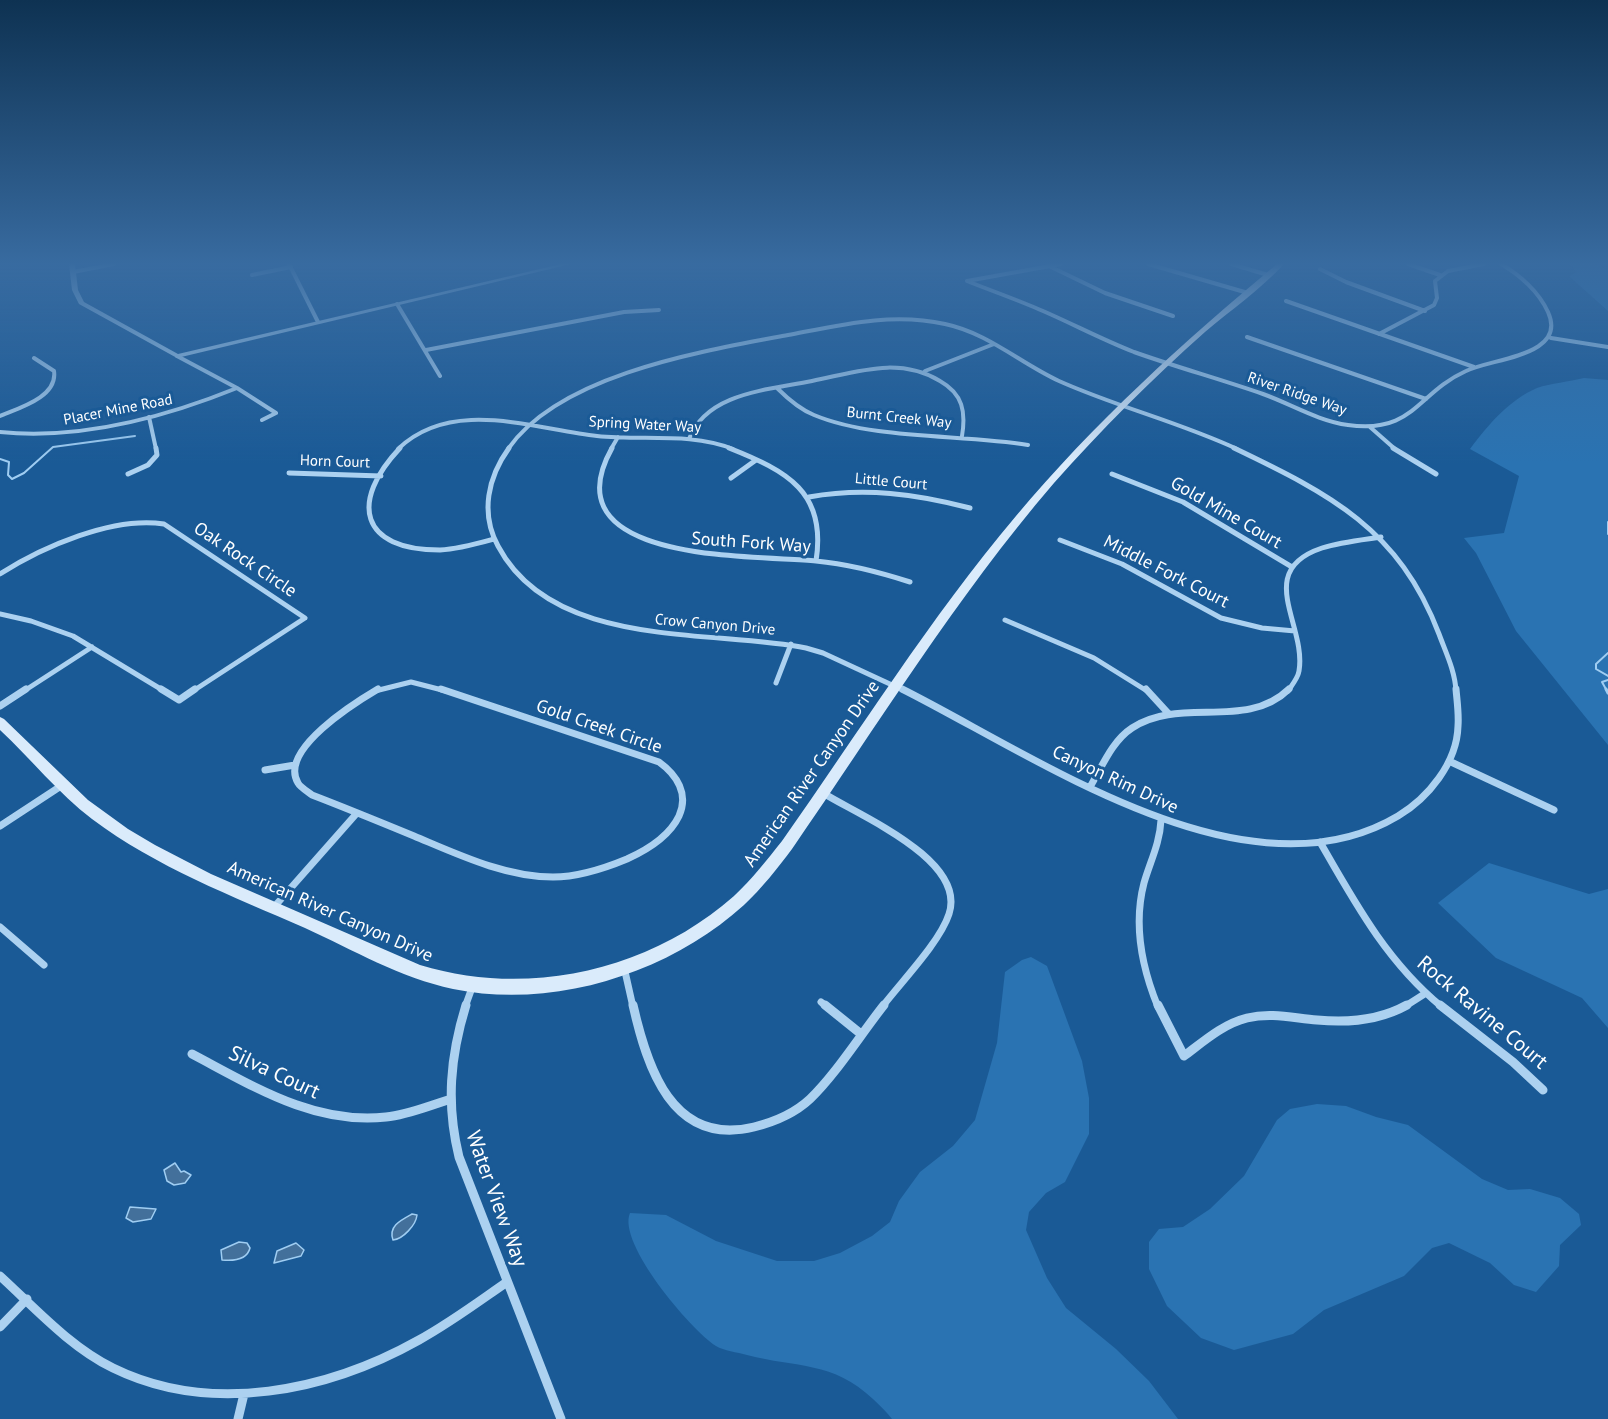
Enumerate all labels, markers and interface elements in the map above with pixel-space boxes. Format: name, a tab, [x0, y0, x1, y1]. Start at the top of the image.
street label: River Ridge Way	[1245, 369, 1349, 419]
street label: Placer Mine Road	[62, 391, 174, 429]
street label: Burnt Creek Way	[846, 404, 952, 432]
street label: Spring Water Way	[588, 413, 702, 437]
street label: Horn Court	[300, 452, 370, 472]
street label: Little Court	[854, 470, 928, 494]
street label: Gold Mine Court	[1166, 472, 1286, 554]
street label: Oak Rock Circle	[189, 518, 301, 602]
street label: South Fork Way	[691, 528, 811, 558]
street label: Middle Fork Court	[1100, 531, 1232, 613]
street label: Crow Canyon Drive	[654, 611, 776, 639]
street label: American River Canyon Drive	[739, 677, 885, 871]
street label: Gold Creek Circle	[533, 695, 665, 759]
street label: Canyon Rim Drive	[1049, 741, 1181, 819]
street label: American River Canyon Drive	[224, 857, 436, 967]
street label: Rock Ravine Court	[1412, 951, 1552, 1075]
street label: Silva Court	[224, 1041, 324, 1105]
street label: Water View Way	[460, 1127, 532, 1271]

